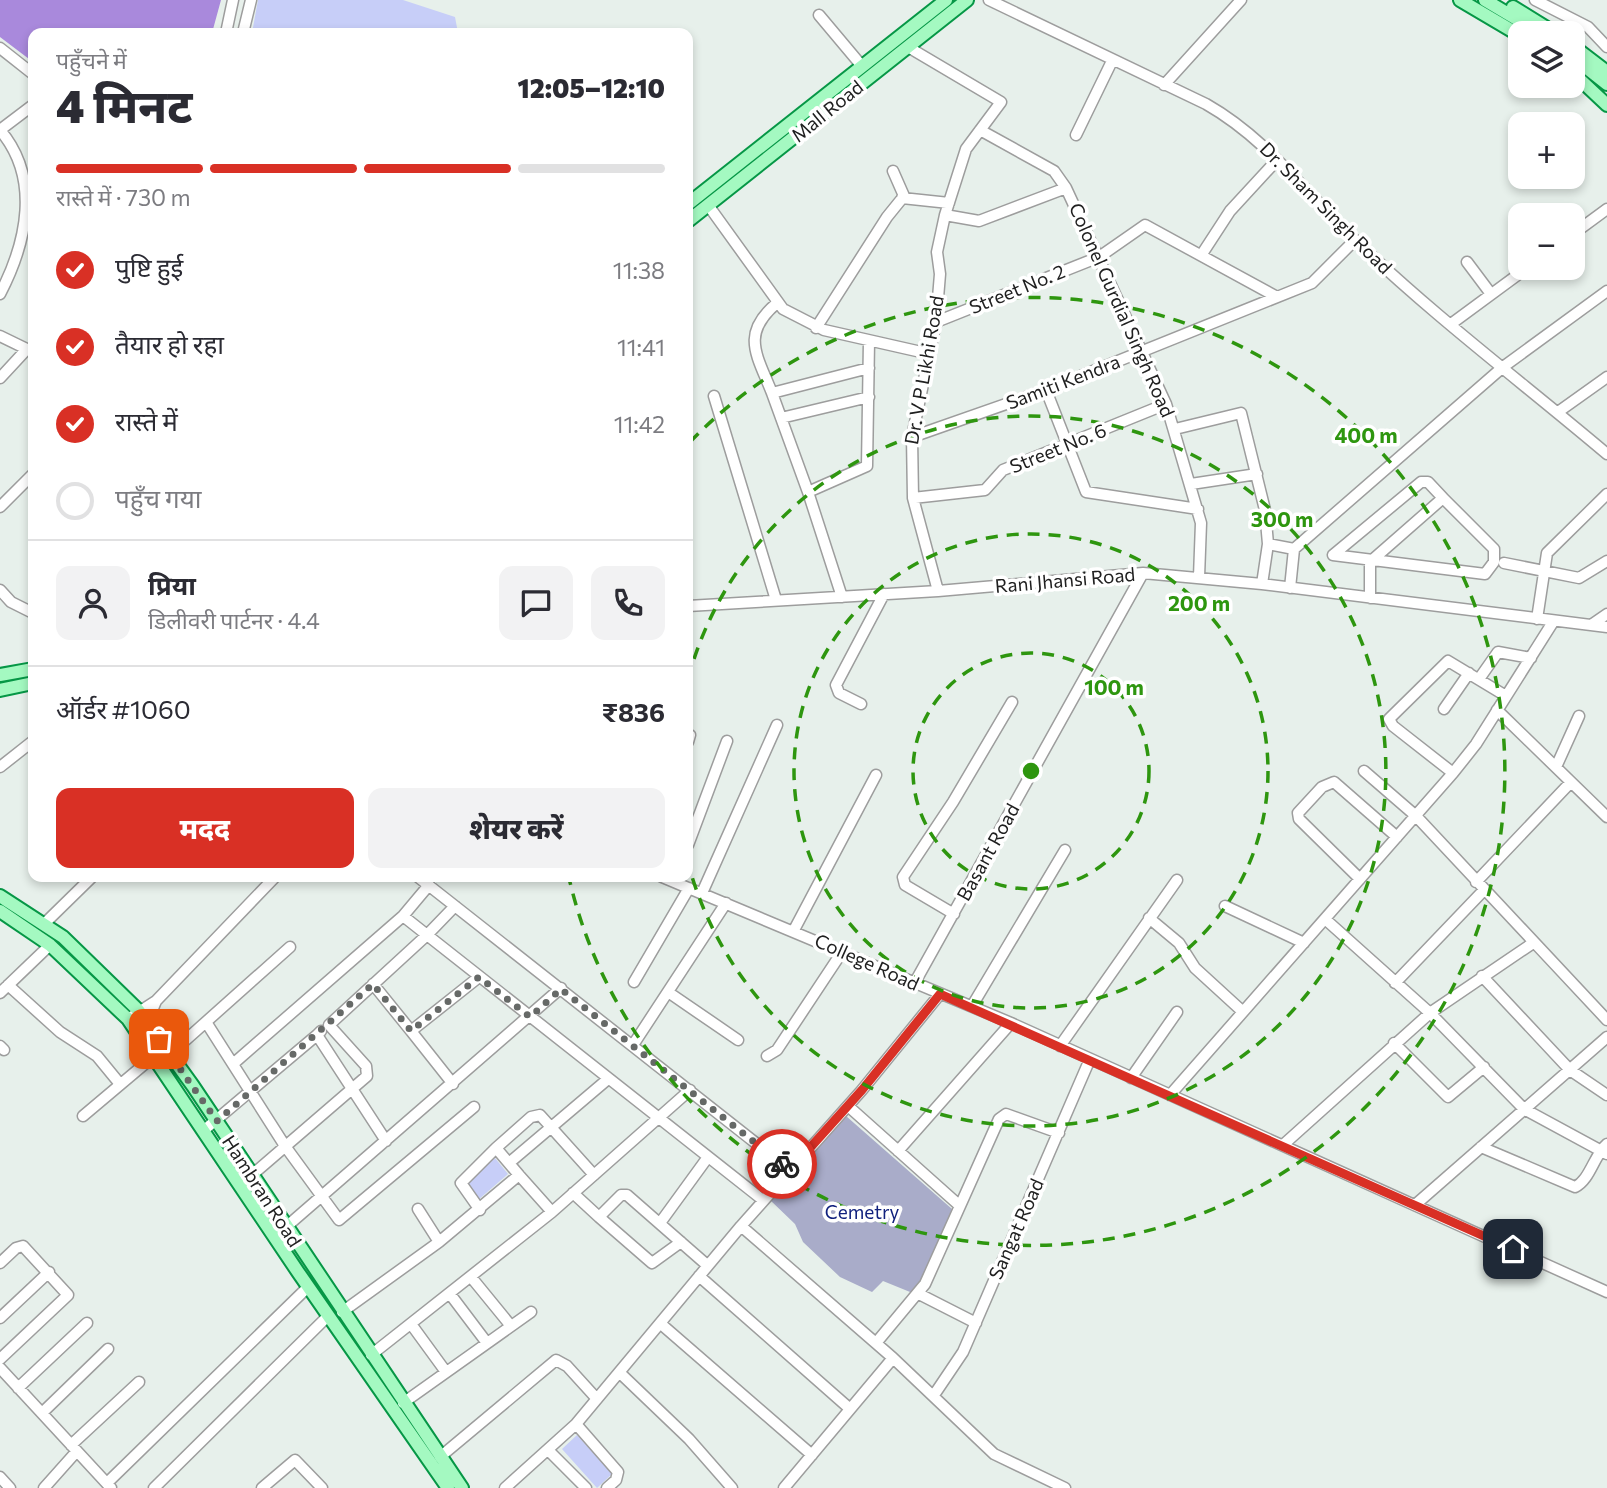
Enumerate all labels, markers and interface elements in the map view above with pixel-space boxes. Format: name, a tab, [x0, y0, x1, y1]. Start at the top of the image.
map controls	[1508, 21, 1585, 280]
button: layers	[1508, 21, 1585, 98]
text: पहुँचने में	[56, 46, 127, 74]
text: 12:05–12:10	[518, 72, 665, 103]
street label: Mall Road	[786, 75, 867, 146]
text: 4 मिनट	[56, 76, 192, 132]
button: +	[1508, 112, 1585, 189]
street label: Dr. Sham Singh Road	[1256, 137, 1397, 278]
text: रास्ते में · 730 m	[56, 183, 191, 211]
street label: Colonel Gurdial Singh Road	[1065, 199, 1180, 420]
button: −	[1508, 203, 1585, 280]
icon: check	[56, 251, 94, 289]
text: पुष्टि हुई	[115, 251, 183, 282]
text: 11:38	[613, 256, 665, 284]
street label: Street No. 2	[966, 259, 1068, 318]
street label: Dr. V P Likhi Road	[899, 294, 948, 446]
icon: check	[56, 328, 94, 366]
text: तैयार हो रहा	[115, 328, 224, 359]
text: 11:41	[617, 333, 665, 361]
street label: Samiti Kendra	[1003, 349, 1123, 414]
icon: check	[56, 405, 94, 443]
text: रास्ते में	[115, 405, 178, 436]
text: 11:42	[614, 410, 665, 438]
street label: Street No. 6	[1006, 418, 1110, 477]
text: 400 m	[1334, 422, 1398, 447]
text: पहुँच गया	[115, 482, 202, 513]
text: 300 m	[1251, 506, 1313, 531]
street label: Rani Jhansi Road	[994, 562, 1136, 597]
button: person	[56, 566, 130, 640]
button: chat	[499, 566, 573, 640]
button: phone	[591, 566, 665, 640]
text: प्रिया	[148, 569, 196, 600]
text: 200 m	[1168, 590, 1230, 615]
text: डिलीवरी पार्टनर · 4.4	[148, 606, 320, 634]
text: 100 m	[1084, 674, 1144, 699]
text: ऑर्डर #1060	[56, 693, 191, 724]
text: ₹836	[602, 696, 665, 727]
centre of rings	[1019, 759, 1043, 783]
button: मदद	[56, 788, 354, 868]
button: शेयर करें	[368, 788, 665, 868]
street label: Basant Road	[951, 799, 1024, 904]
street label: College Road	[811, 928, 923, 995]
pin	[129, 1009, 189, 1069]
icon: bag	[140, 1020, 178, 1058]
courier	[747, 1129, 817, 1199]
street label: Hambran Road	[218, 1131, 307, 1251]
icon: bike	[763, 1145, 801, 1183]
street label: Sangat Road	[983, 1175, 1048, 1283]
park label: Cemetry	[825, 1200, 900, 1223]
pin	[1483, 1219, 1543, 1279]
icon: home	[1494, 1230, 1532, 1268]

